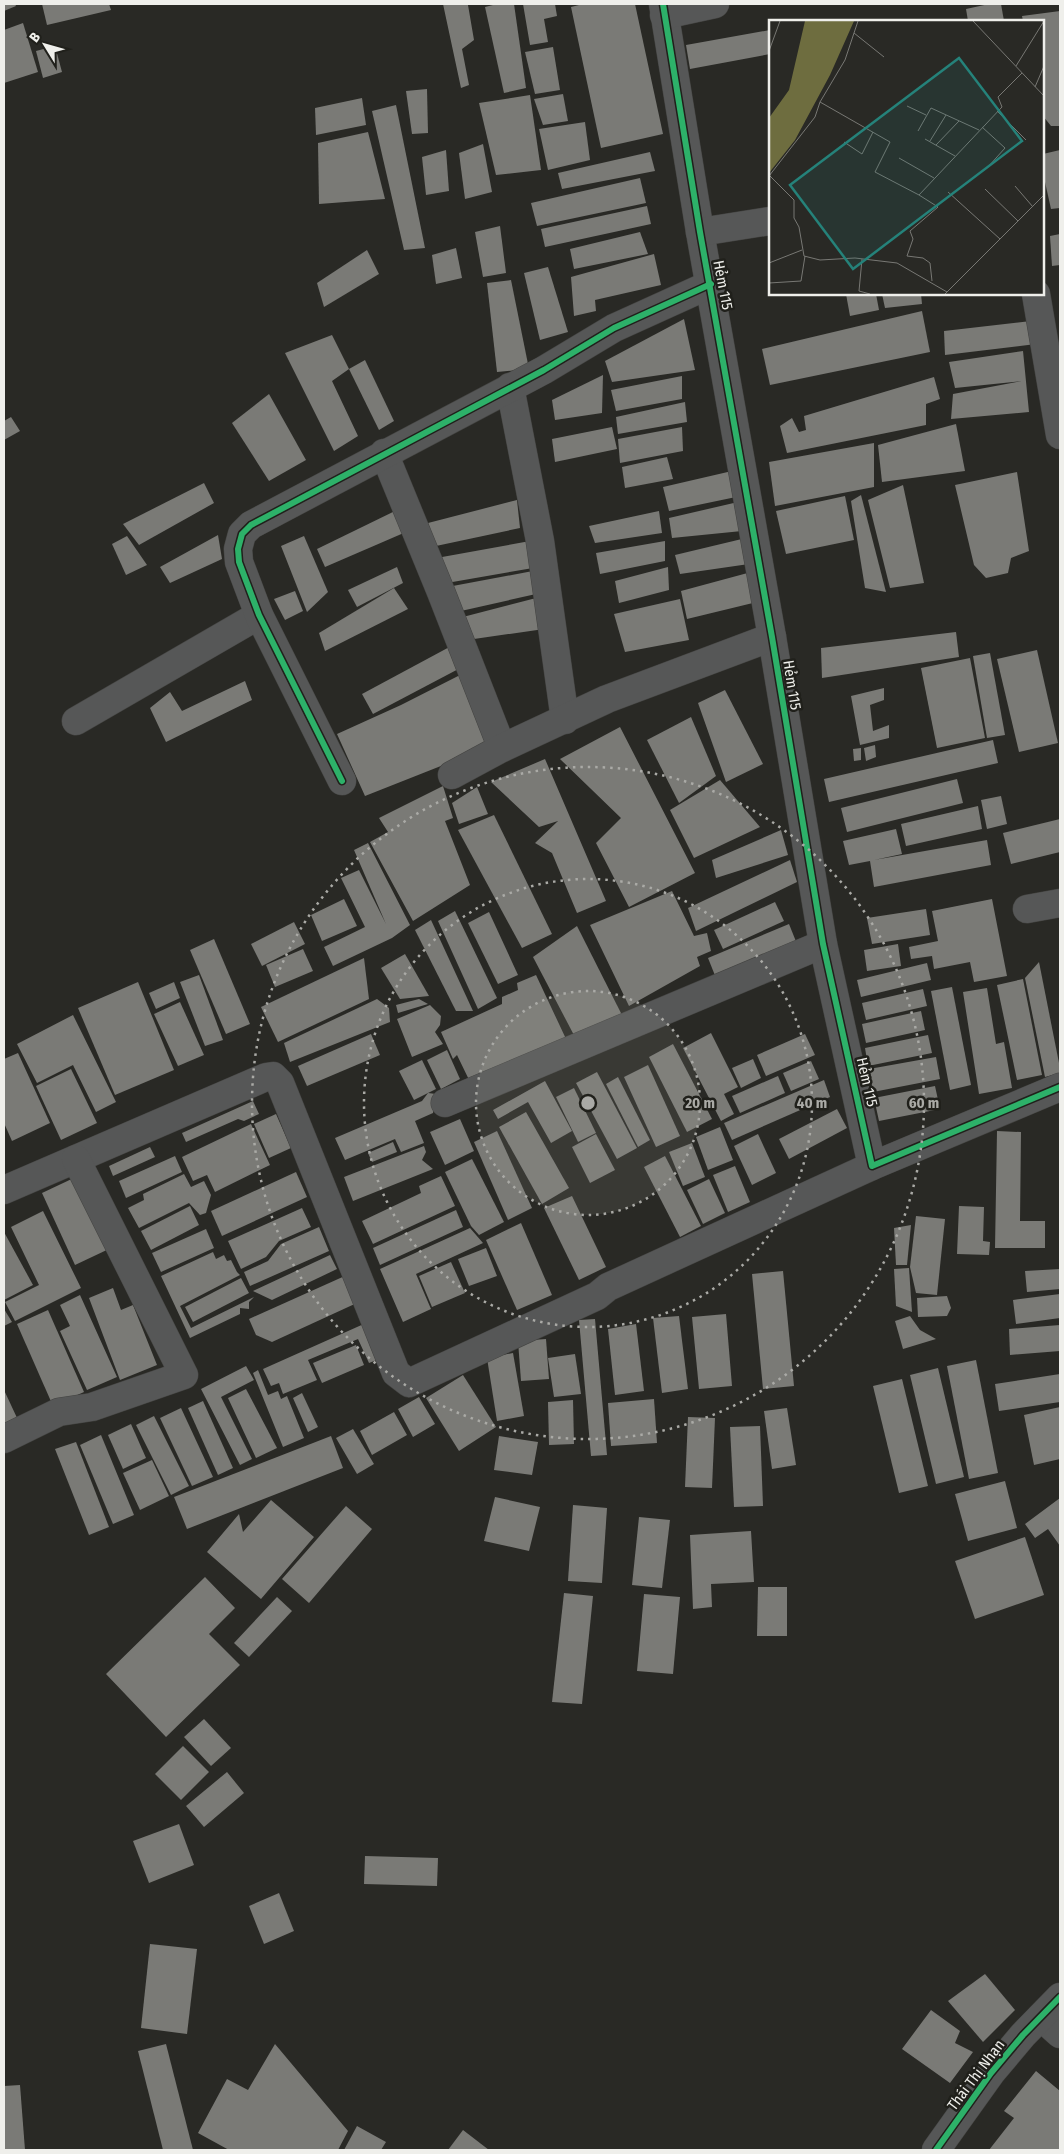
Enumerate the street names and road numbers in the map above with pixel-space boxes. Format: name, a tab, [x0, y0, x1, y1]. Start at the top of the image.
street label: Hẻm 115	[709, 259, 737, 311]
street label: Hẻm 115	[779, 659, 805, 711]
street label: Hẻm 115	[853, 1056, 881, 1108]
street label: Thái Thị Nhạn	[944, 2036, 1008, 2114]

